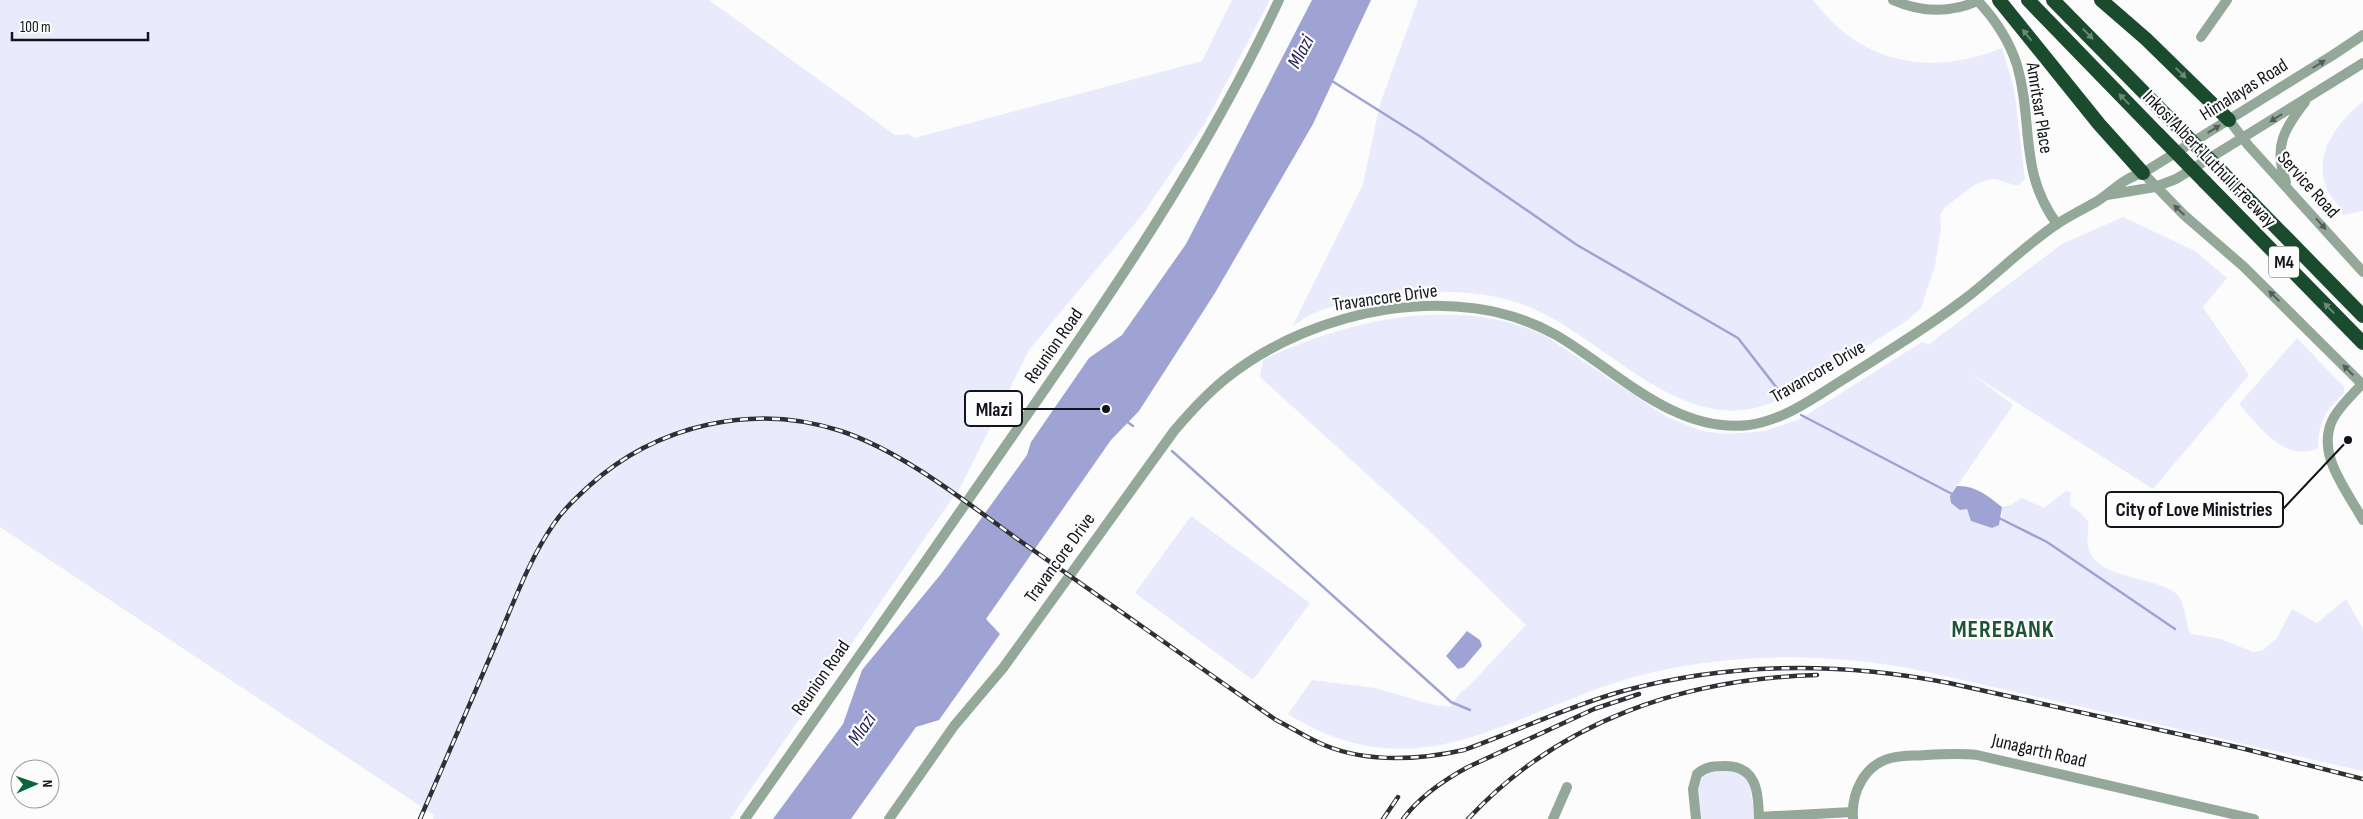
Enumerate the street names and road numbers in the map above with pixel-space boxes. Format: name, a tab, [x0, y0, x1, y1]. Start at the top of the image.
street label: Himalayas Road	[2196, 54, 2292, 126]
street label: Amritsar Place	[2020, 60, 2058, 155]
street label: Inkosi Albert Luthuli Freeway	[2138, 86, 2281, 233]
street label: Service Road	[2272, 147, 2344, 223]
road number: M4	[2269, 246, 2299, 278]
street label: Travancore Drive	[1331, 279, 1439, 317]
street label: Reunion Road	[1020, 304, 1088, 388]
street label: Travancore Drive	[1767, 336, 1869, 408]
street label: Travancore Drive	[1020, 509, 1100, 607]
street label: Reunion Road	[787, 636, 855, 720]
street label: Junagarth Road	[1989, 729, 2088, 773]

